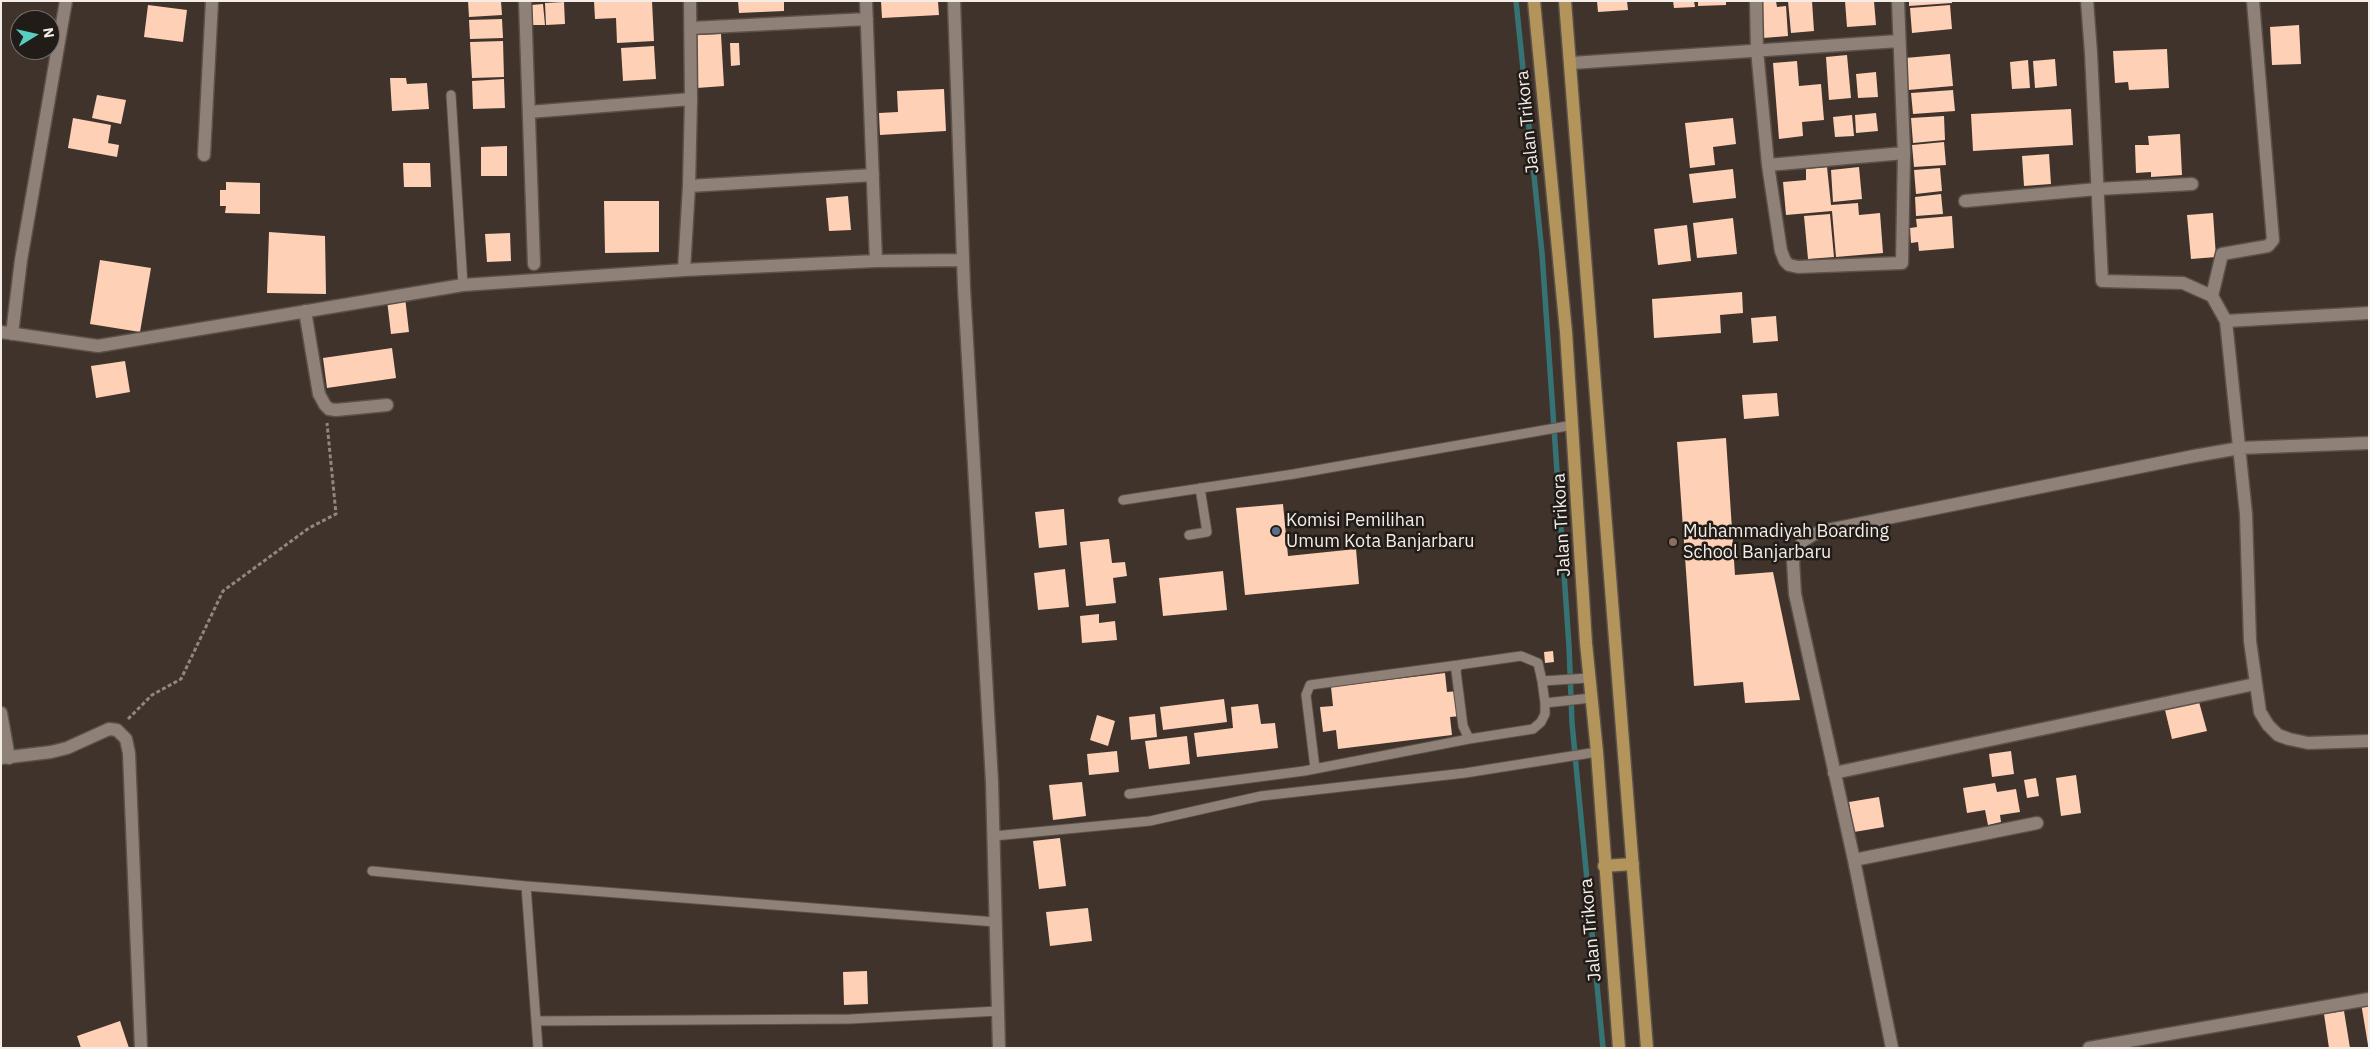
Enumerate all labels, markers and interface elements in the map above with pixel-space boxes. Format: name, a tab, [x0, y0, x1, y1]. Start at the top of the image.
north arrow	[10, 10, 60, 60]
text: N	[39, 26, 59, 39]
street label: Jalan Trikora	[1512, 69, 1544, 175]
street label: Jalan Trikora	[1548, 473, 1576, 577]
place label: Komisi Pemilihan Umum Kota Banjarbaru	[1286, 510, 1475, 552]
place label: Muhammadiyah Boarding School Banjarbaru	[1683, 521, 1889, 564]
marker: Komisi Pemilihan Umum Kota Banjarbaru	[1270, 525, 1282, 537]
marker: Muhammadiyah Boarding School Banjarbaru	[1667, 536, 1679, 548]
street label: Jalan Trikora	[1576, 877, 1606, 983]

